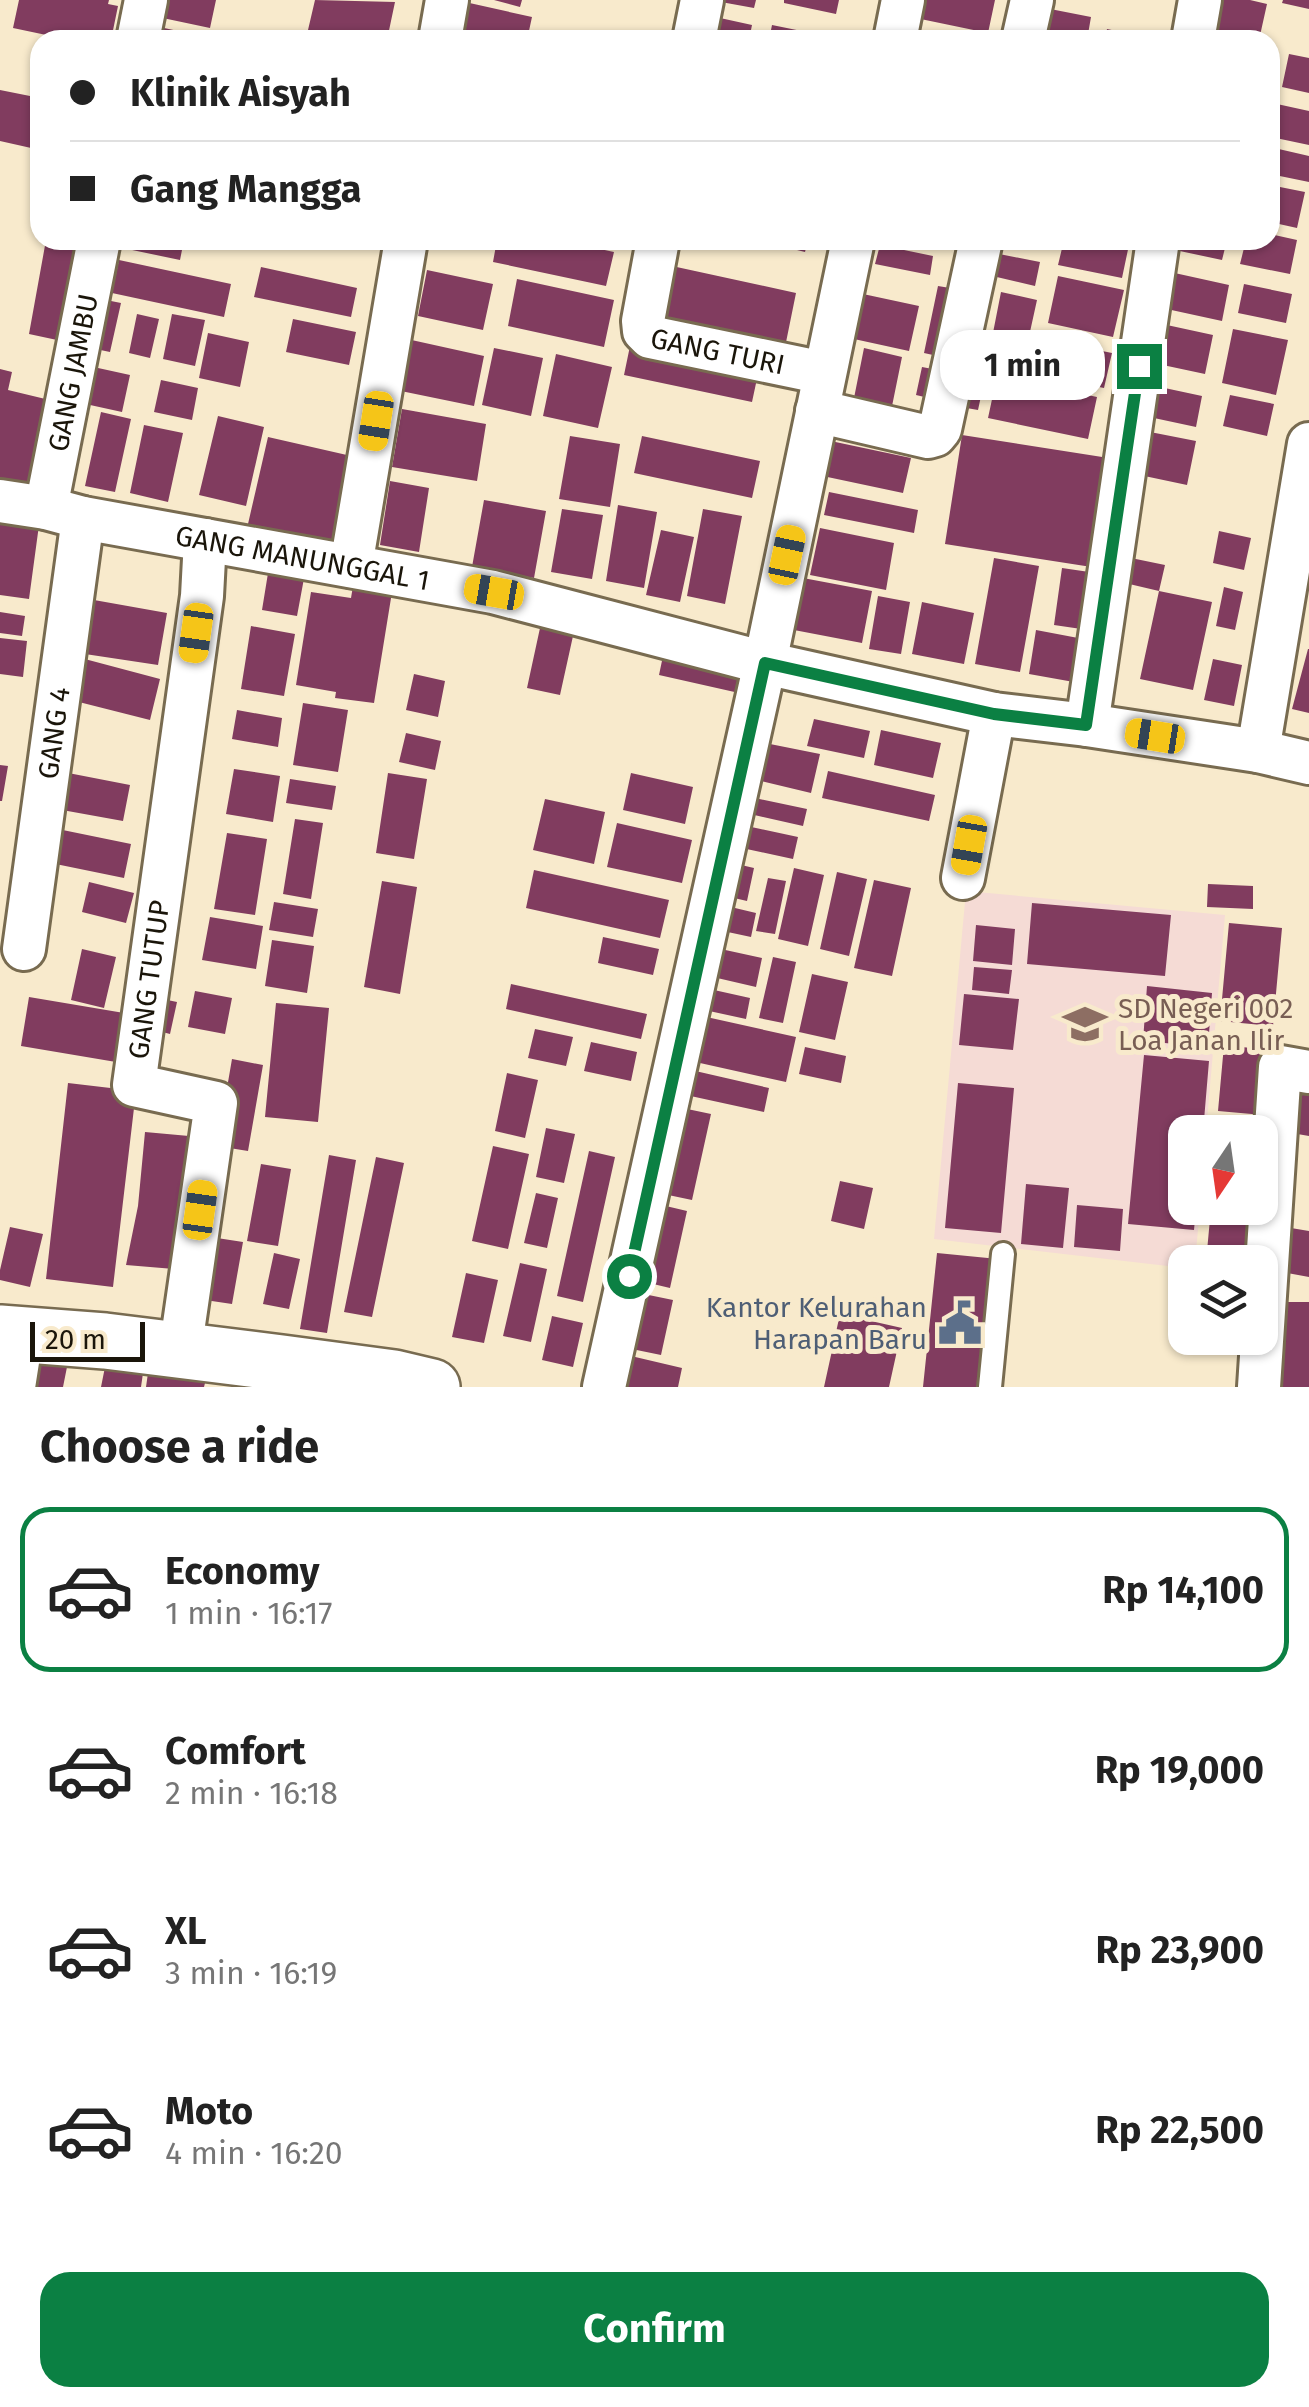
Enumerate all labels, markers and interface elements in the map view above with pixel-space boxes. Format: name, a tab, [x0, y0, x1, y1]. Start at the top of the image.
text: Klinik Aisyah	[130, 70, 351, 116]
text: Gang Mangga	[130, 166, 362, 212]
street label: GANG JAMBU	[41, 291, 104, 454]
street label: GANG TURI	[648, 321, 788, 381]
callout: 1 min	[939, 331, 1104, 401]
route end	[1117, 344, 1162, 389]
text: 1 min	[984, 346, 1061, 384]
car	[356, 389, 396, 453]
street label: GANG MANUNGGAL 1	[173, 519, 432, 597]
car	[766, 523, 808, 587]
car	[462, 572, 526, 612]
car	[177, 601, 215, 665]
street label: GANG 4	[31, 685, 76, 781]
car	[1123, 716, 1187, 756]
car	[949, 813, 989, 877]
street label: GANG TUTUP	[121, 898, 176, 1061]
place label: SD Negeri 002 Loa Janan Ilir	[1118, 992, 1293, 1057]
school or university icon: SD Negeri 002 Loa Janan Ilir	[1061, 1000, 1109, 1048]
north arrow	[1168, 1115, 1278, 1225]
map controls	[1168, 1115, 1278, 1355]
car	[181, 1178, 219, 1242]
button: layers	[1168, 1245, 1278, 1355]
route start	[607, 1254, 652, 1299]
place label: Kantor Kelurahan Harapan Baru	[706, 1291, 927, 1356]
public building icon: Kantor Kelurahan Harapan Baru	[936, 1299, 984, 1347]
scale bar	[30, 1317, 145, 1362]
text: 20 m	[45, 1323, 106, 1356]
text: Choose a ride	[40, 1420, 319, 1474]
icon: car	[45, 1545, 135, 1635]
text: Economy	[165, 1548, 320, 1594]
text: Rp 14,100	[1102, 1567, 1264, 1613]
text: 1 min · 16:17	[165, 1594, 333, 1632]
icon: car	[45, 1725, 135, 1815]
text: Comfort	[165, 1728, 306, 1774]
text: Rp 19,000	[1095, 1747, 1264, 1793]
text: 2 min · 16:18	[165, 1774, 338, 1812]
icon: car	[45, 1905, 135, 1995]
text: XL	[165, 1908, 207, 1954]
text: Rp 23,900	[1096, 1927, 1264, 1973]
text: 3 min · 16:19	[165, 1954, 337, 1992]
icon: car	[45, 2085, 135, 2175]
text: Moto	[165, 2088, 253, 2134]
text: Rp 22,500	[1095, 2107, 1264, 2153]
text: 4 min · 16:20	[165, 2134, 343, 2172]
button: Confirm	[40, 2272, 1269, 2387]

